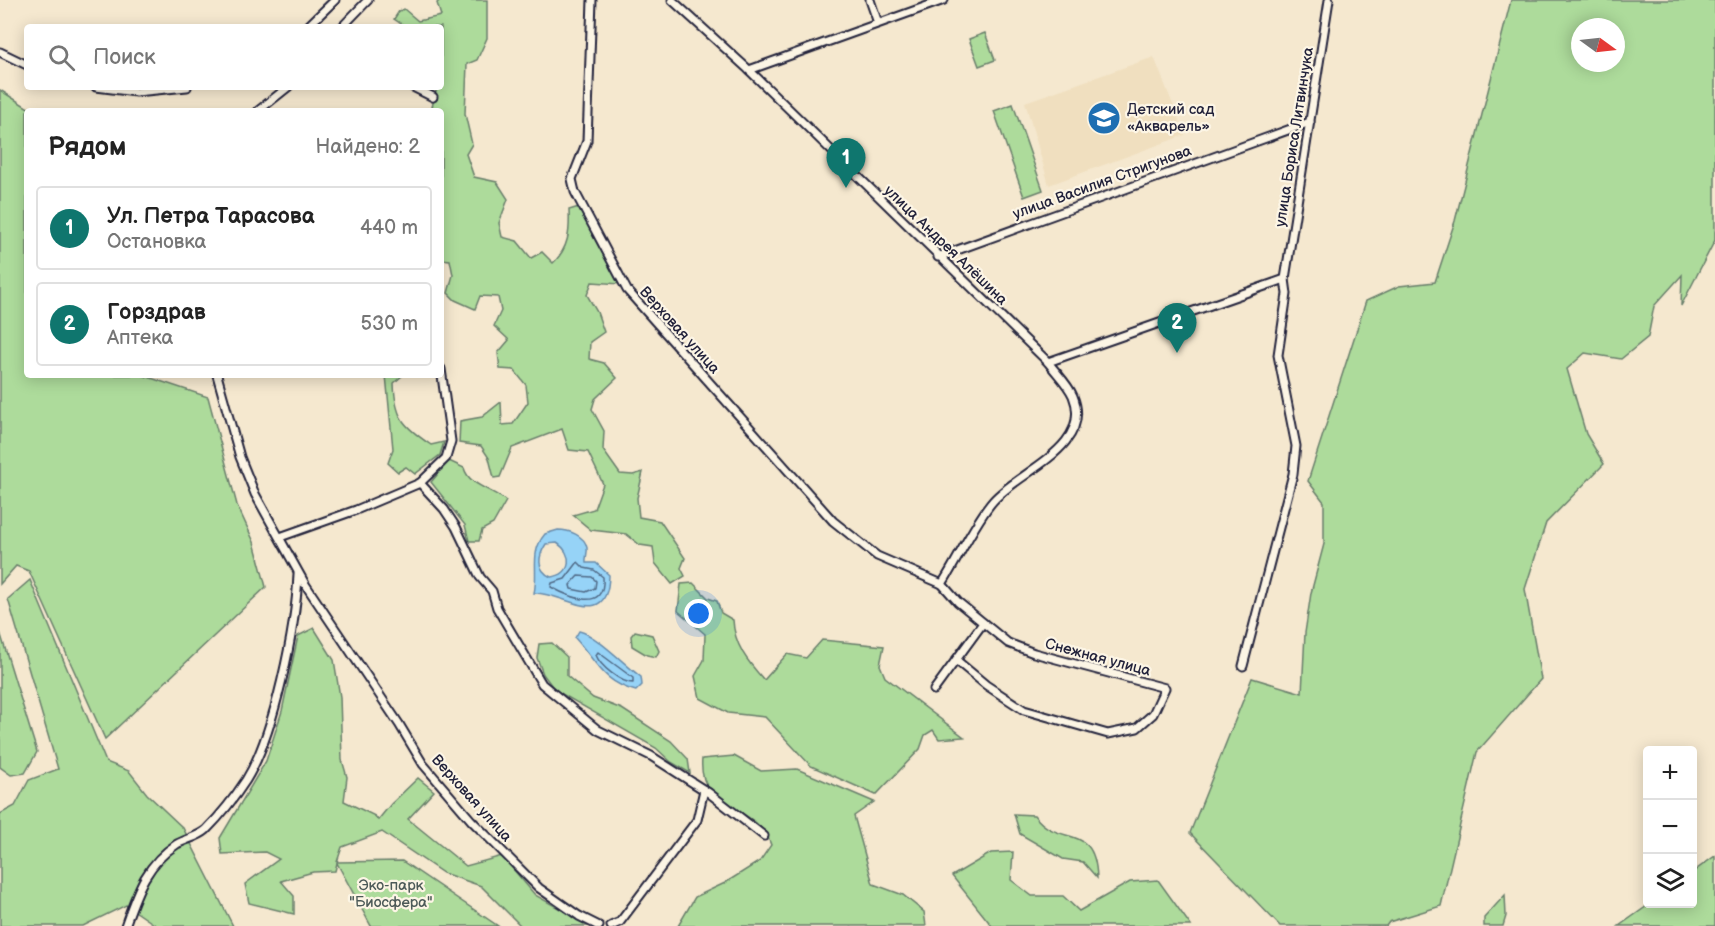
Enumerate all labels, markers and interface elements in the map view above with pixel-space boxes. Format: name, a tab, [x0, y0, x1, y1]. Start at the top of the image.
north arrow	[1571, 18, 1625, 72]
search box	[24, 24, 444, 90]
icon: search	[45, 41, 78, 74]
text: Поиск	[93, 44, 156, 71]
street label: улица Бориса Литвинчука	[1271, 46, 1318, 228]
school or university icon: Детский сад «Акварель»	[1086, 100, 1122, 136]
place label: Детский сад «Акварель»	[1127, 100, 1214, 136]
text: Рядом	[48, 132, 126, 163]
text: Найдено: 2	[316, 135, 420, 159]
pin: 1	[826, 138, 866, 188]
street label: улица Василия Стригунова	[1010, 141, 1194, 224]
street label: улица Андрея Алёшина	[880, 181, 1012, 309]
text: Ул. Петра Тарасова	[107, 203, 315, 230]
text: 1	[65, 216, 74, 240]
text: 440 m	[360, 216, 418, 240]
text: Остановка	[107, 230, 206, 254]
street label: Верховая улица	[635, 283, 724, 378]
text: Горздрав	[107, 299, 206, 326]
pin: 2	[1158, 304, 1196, 353]
text: 2	[64, 312, 75, 336]
text: 530 m	[361, 312, 418, 336]
text: Аптека	[107, 326, 173, 350]
your location	[684, 599, 713, 628]
street label: Снежная улица	[1043, 634, 1153, 681]
map controls	[1643, 746, 1697, 908]
button: +	[1643, 746, 1697, 800]
street label: Верховая улица	[427, 751, 516, 846]
button: −	[1643, 800, 1697, 854]
button: layers	[1643, 854, 1697, 908]
park label: Эко-парк "Биосфера"	[349, 876, 433, 912]

